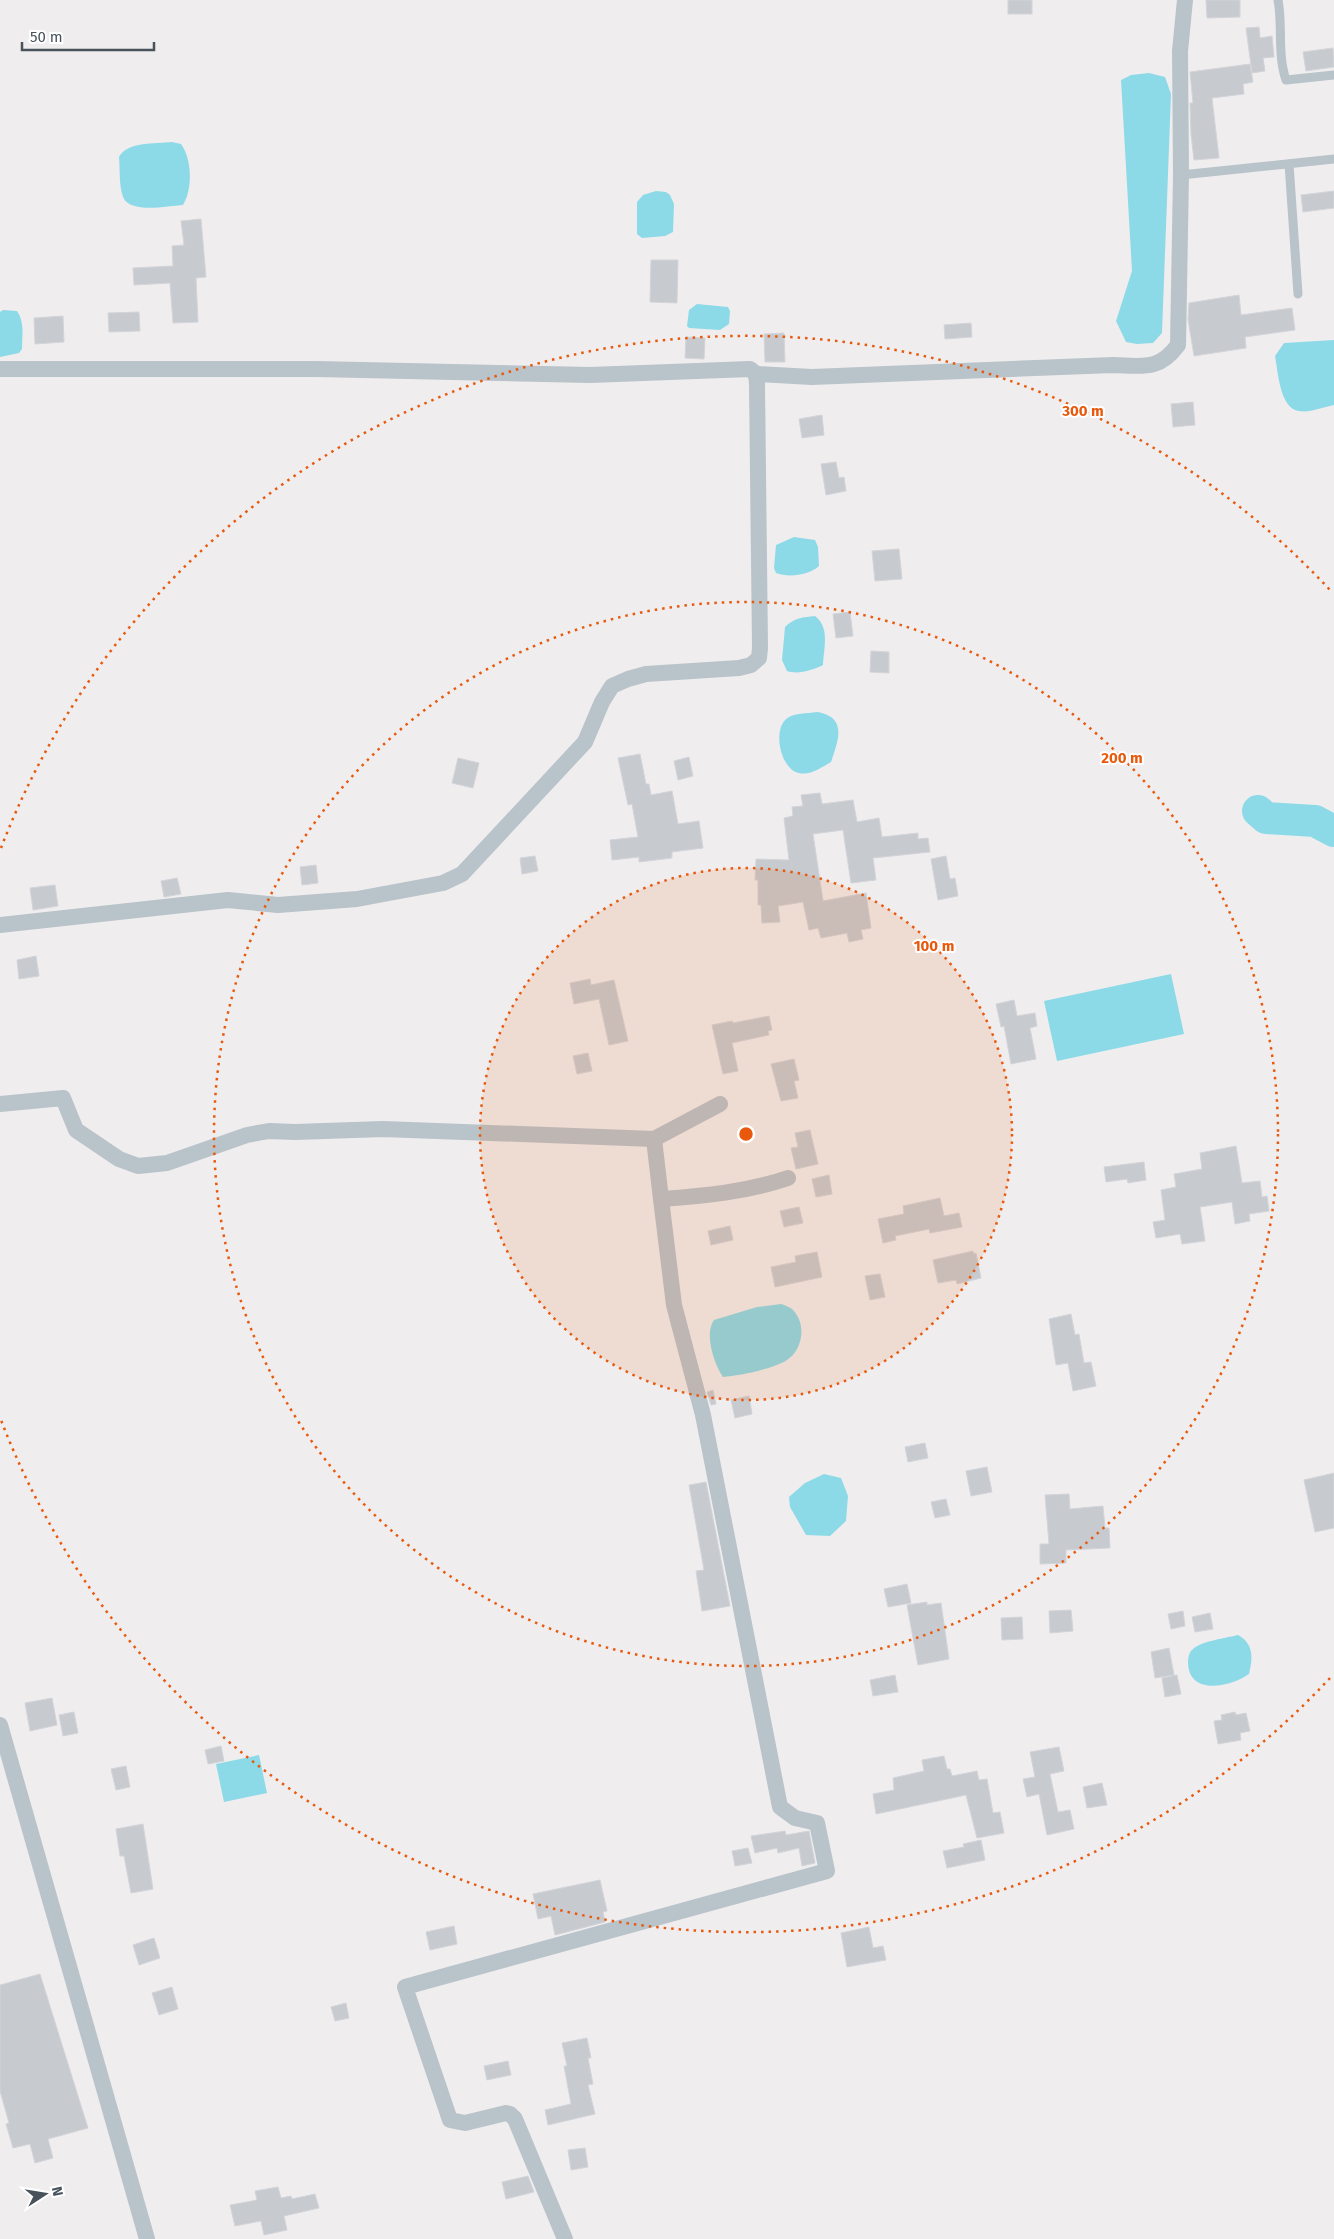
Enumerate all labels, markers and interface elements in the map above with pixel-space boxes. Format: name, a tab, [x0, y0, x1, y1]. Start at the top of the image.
scale bar	[22, 20, 155, 52]
text: 50 m	[30, 28, 63, 46]
text: 300 m	[1061, 402, 1104, 420]
text: 200 m	[1101, 749, 1143, 767]
text: 100 m	[914, 937, 954, 955]
centre of rings	[737, 1125, 755, 1143]
north arrow	[20, 2169, 70, 2219]
text: N	[48, 2185, 67, 2198]

